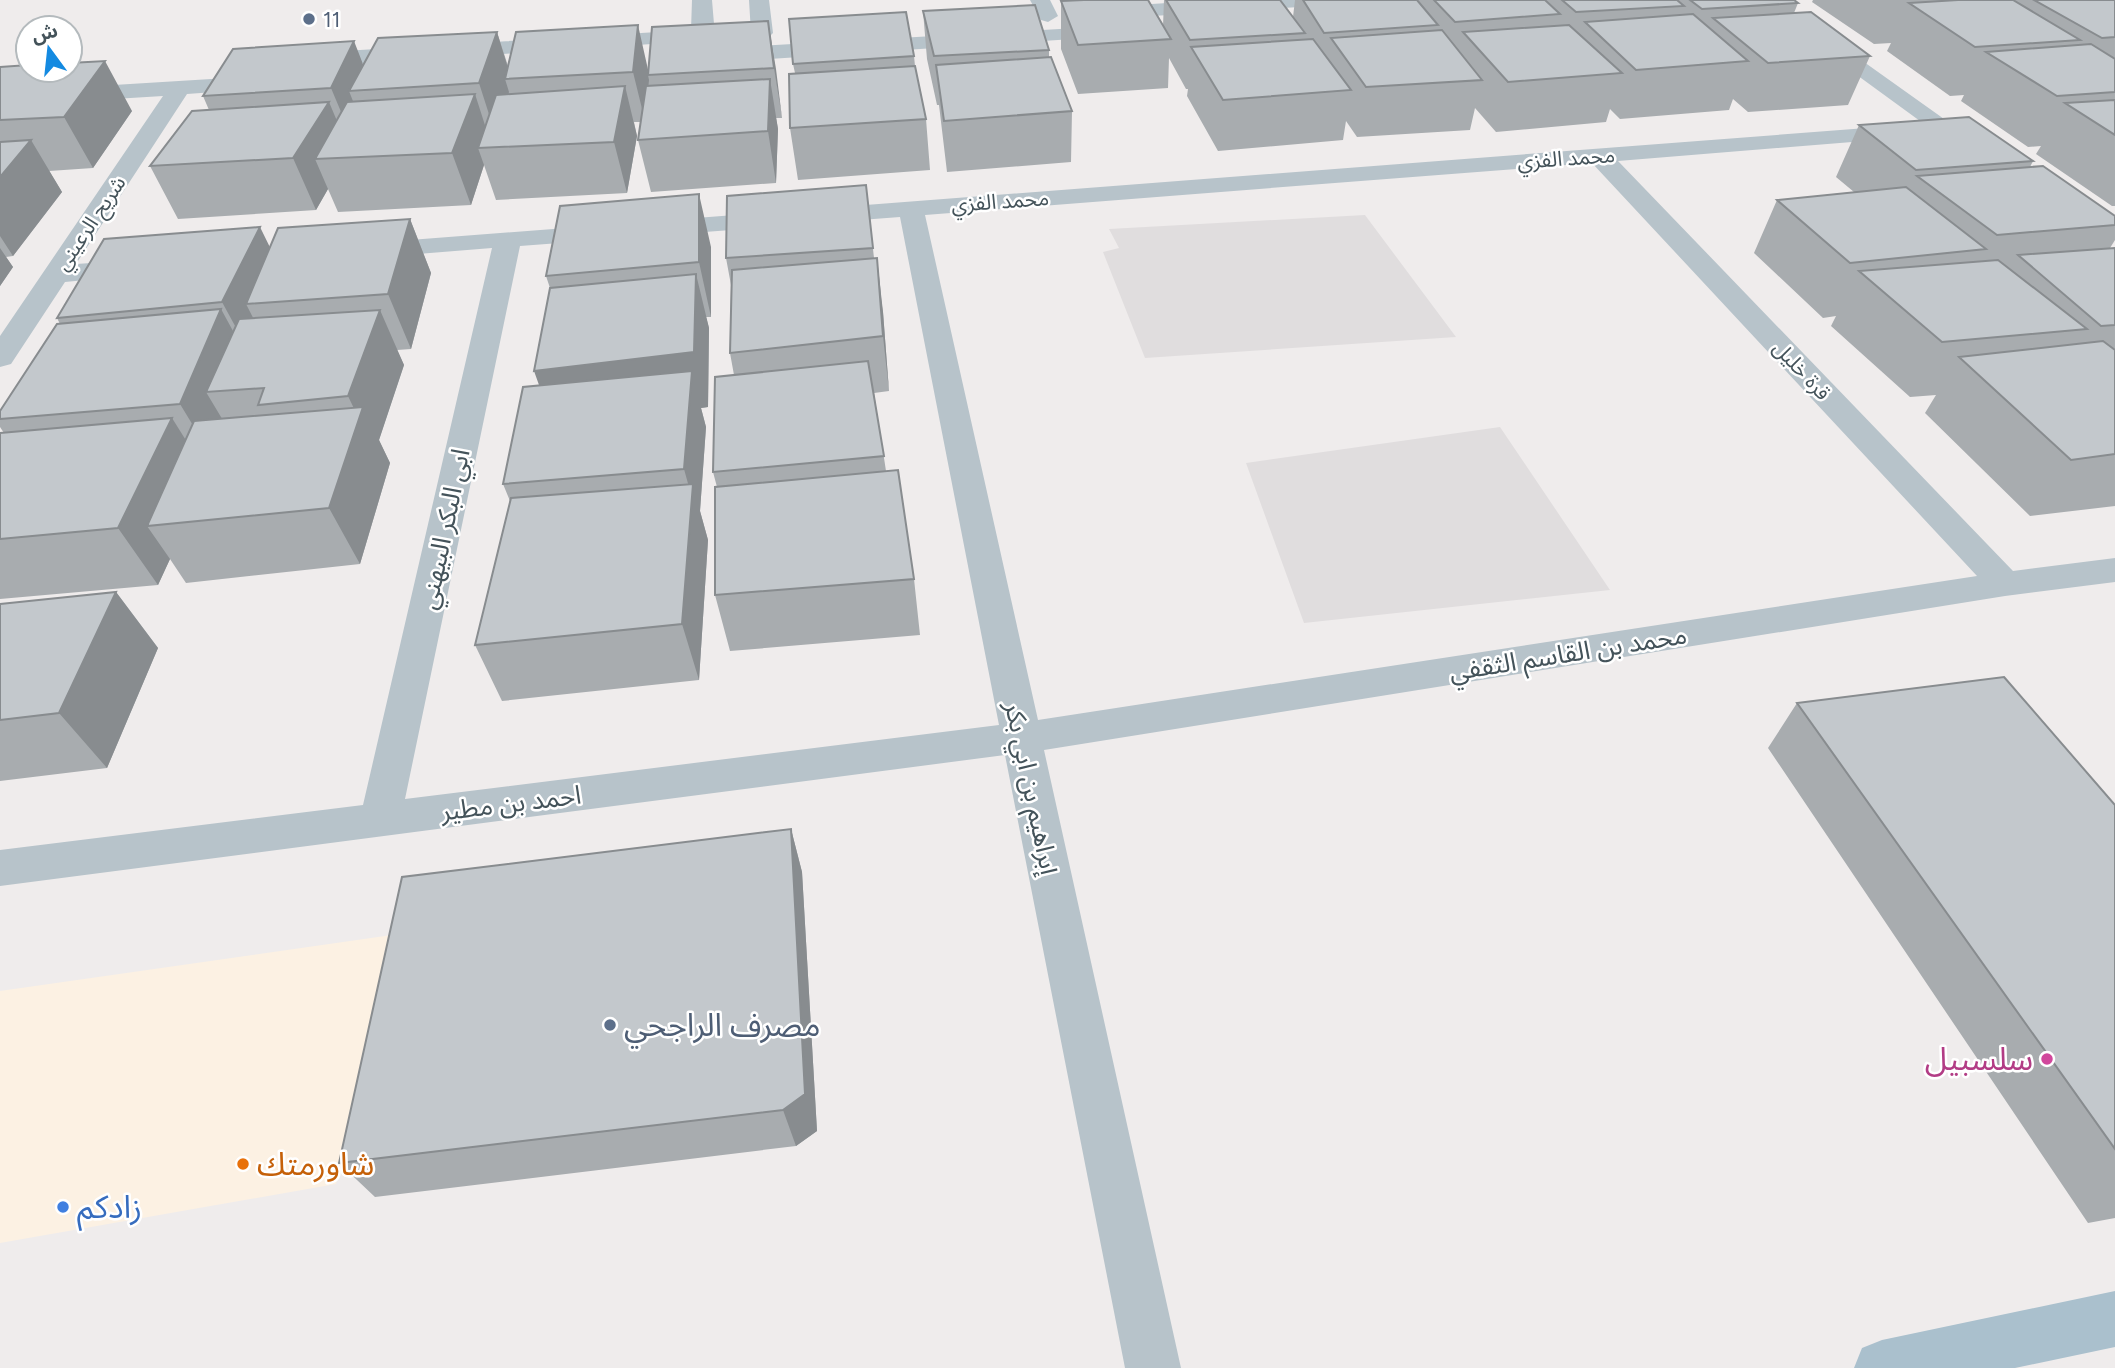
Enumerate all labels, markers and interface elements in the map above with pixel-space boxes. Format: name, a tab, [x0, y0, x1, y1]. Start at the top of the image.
place label: 11	[323, 7, 340, 32]
marker: 11	[301, 11, 317, 27]
north arrow	[14, 14, 84, 84]
text: ش	[29, 19, 60, 48]
street label: محمد الفزي	[1516, 142, 1616, 178]
street label: شريح الرعيني	[49, 171, 134, 277]
street label: محمد الفزي	[950, 185, 1050, 221]
street label: قرة خليل	[1768, 335, 1836, 405]
street label: ابي البكر البيهني	[411, 446, 481, 613]
street label: محمد بن القاسم الثقفي	[1447, 618, 1690, 692]
street label: إبراهيم بن ابي بكر	[994, 698, 1066, 879]
street label: احمد بن مطير	[438, 779, 583, 828]
place label: مصرف الراجحي	[624, 1006, 820, 1049]
marker: مصرف الراجحي	[602, 1017, 618, 1033]
place label: سلسبيل	[1925, 1040, 2033, 1078]
marker: سلسبيل	[2039, 1051, 2055, 1067]
place label: شاورمتك	[257, 1145, 374, 1183]
marker: شاورمتك	[235, 1156, 251, 1172]
place label: زادكم	[77, 1188, 142, 1231]
marker: زادكم	[55, 1199, 71, 1215]

